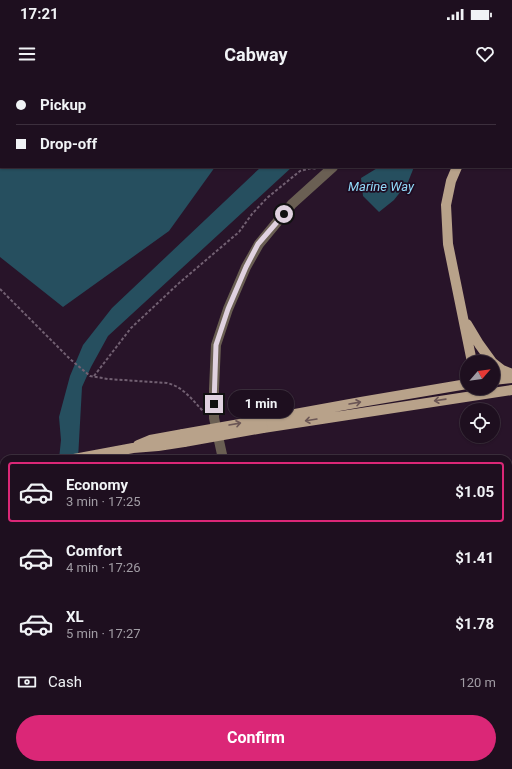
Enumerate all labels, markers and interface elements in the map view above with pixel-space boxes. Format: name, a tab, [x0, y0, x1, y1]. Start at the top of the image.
text: 17:21	[20, 5, 59, 23]
icon: menu	[16, 43, 38, 65]
icon: heart	[474, 43, 496, 65]
text: Cabway	[224, 44, 288, 65]
text: Pickup	[40, 96, 86, 114]
text: Drop-off	[40, 135, 97, 153]
water label: Marine Way	[348, 179, 415, 194]
route start	[275, 205, 293, 223]
north arrow	[460, 355, 500, 395]
map controls	[460, 355, 500, 443]
callout: 1 min	[228, 390, 294, 418]
route end	[205, 395, 223, 413]
text: 1 min	[245, 396, 277, 411]
one-way arrow	[434, 396, 447, 404]
one-way arrow	[348, 398, 361, 406]
button: locate	[460, 403, 500, 443]
one-way arrow	[305, 416, 318, 424]
one-way arrow	[228, 420, 241, 428]
icon: car	[18, 474, 54, 510]
text: Economy	[66, 476, 128, 494]
text: $1.05	[455, 483, 494, 501]
text: 3 min · 17:25	[66, 494, 141, 509]
icon: car	[18, 540, 54, 576]
text: Comfort	[66, 542, 122, 560]
text: $1.41	[455, 549, 494, 567]
text: 4 min · 17:26	[66, 560, 141, 575]
icon: car	[18, 606, 54, 642]
text: XL	[66, 608, 84, 626]
text: $1.78	[455, 615, 494, 633]
text: 5 min · 17:27	[66, 626, 141, 641]
icon: cash	[16, 671, 38, 693]
text: Cash	[48, 673, 82, 691]
text: 120 m	[459, 675, 496, 690]
button: Confirm	[16, 715, 496, 761]

